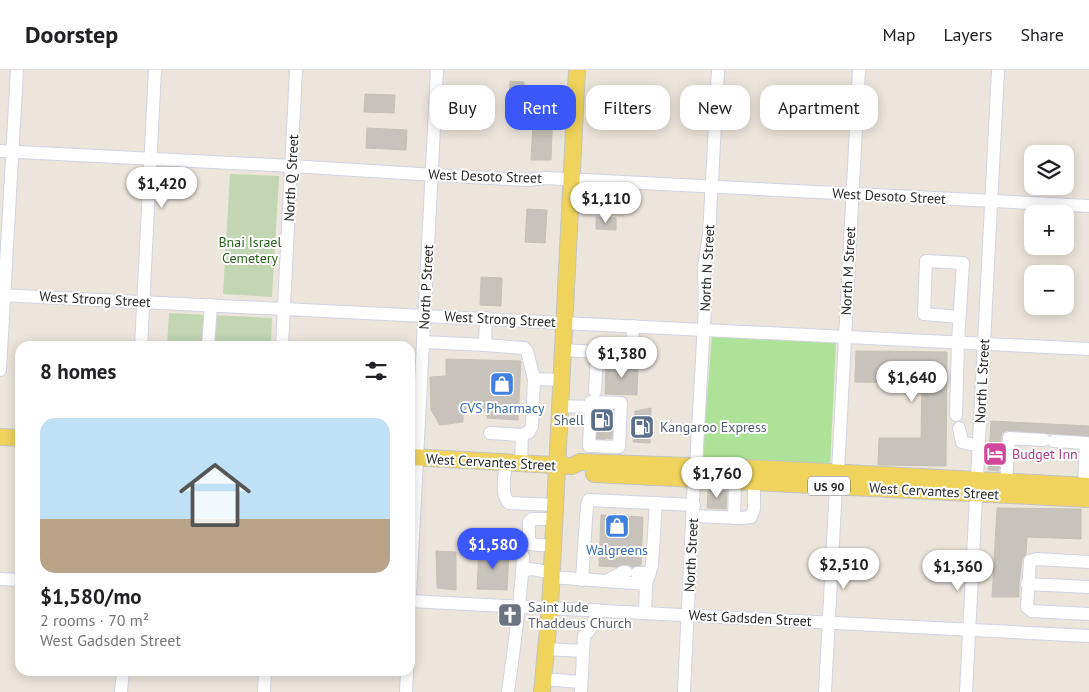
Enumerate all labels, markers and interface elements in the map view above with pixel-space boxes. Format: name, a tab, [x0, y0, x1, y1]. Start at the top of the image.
text: Doorstep	[25, 19, 118, 50]
text: Map	[883, 23, 915, 46]
text: Layers	[943, 23, 992, 46]
text: Share	[1020, 23, 1064, 46]
chip: Buy	[430, 85, 495, 130]
chip: Rent	[505, 85, 576, 130]
chip: Filters	[586, 85, 670, 130]
chip: New	[680, 85, 750, 130]
chip: Apartment	[760, 85, 878, 130]
street label: North Q Street	[280, 134, 302, 222]
map controls	[1024, 145, 1074, 315]
button: layers	[1024, 145, 1074, 195]
street label: West Desoto Street	[428, 165, 542, 187]
pin: $1,420	[121, 166, 203, 209]
text: $1,420	[137, 173, 187, 193]
pin: $1,110	[565, 182, 647, 224]
street label: West Desoto Street	[832, 184, 947, 208]
text: $1,110	[581, 188, 631, 208]
button: +	[1024, 205, 1074, 255]
street label: North N Street	[696, 224, 718, 312]
street label: North M Street	[837, 226, 859, 316]
park label: Bnai Israel Cemetery	[218, 233, 282, 267]
street label: North P Street	[415, 244, 437, 330]
button: −	[1024, 265, 1074, 315]
street label: West Strong Street	[39, 287, 151, 311]
street label: West Strong Street	[444, 307, 556, 331]
pin: $1,380	[581, 336, 663, 379]
street label: North L Street	[971, 338, 993, 424]
text: $1,380	[597, 343, 647, 363]
icon: filters	[362, 357, 390, 385]
text: 8 homes	[40, 358, 116, 385]
pin: $1,640	[871, 360, 953, 403]
text: $1,640	[887, 367, 937, 387]
shop icon: CVS Pharmacy	[489, 371, 515, 397]
place label: CVS Pharmacy	[460, 399, 545, 417]
fuel station icon: Shell	[589, 407, 615, 433]
place label: Shell	[554, 411, 584, 429]
fuel station icon: Kangaroo Express	[629, 414, 655, 440]
place label: Kangaroo Express	[660, 418, 767, 436]
hotel icon: Budget Inn	[982, 441, 1008, 467]
place label: Budget Inn	[1012, 445, 1078, 463]
icon: home	[170, 450, 260, 540]
street label: West Cervantes Street	[425, 450, 557, 474]
pin: $1,760	[676, 456, 758, 499]
text: $1,760	[692, 463, 742, 483]
road number: US 90	[808, 476, 850, 496]
street label: West Cervantes Street	[868, 479, 1000, 503]
shop icon: Walgreens	[604, 513, 630, 539]
street label: North Street	[680, 517, 702, 592]
pin: $1,580	[452, 528, 534, 570]
text: $1,580	[468, 534, 518, 554]
place label: Walgreens	[586, 541, 648, 559]
pin: $2,510	[803, 548, 885, 590]
pin: $1,360	[917, 550, 999, 592]
text: $2,510	[819, 554, 869, 574]
text: $1,360	[933, 556, 983, 576]
text: $1,580/mo	[40, 583, 142, 610]
place label: Saint Jude Thaddeus Church	[528, 598, 632, 632]
church icon: Saint Jude Thaddeus Church	[497, 602, 523, 628]
street label: West Gadsden Street	[688, 606, 812, 630]
text: 2 rooms · 70 m²	[40, 610, 149, 630]
text: West Gadsden Street	[40, 630, 181, 650]

